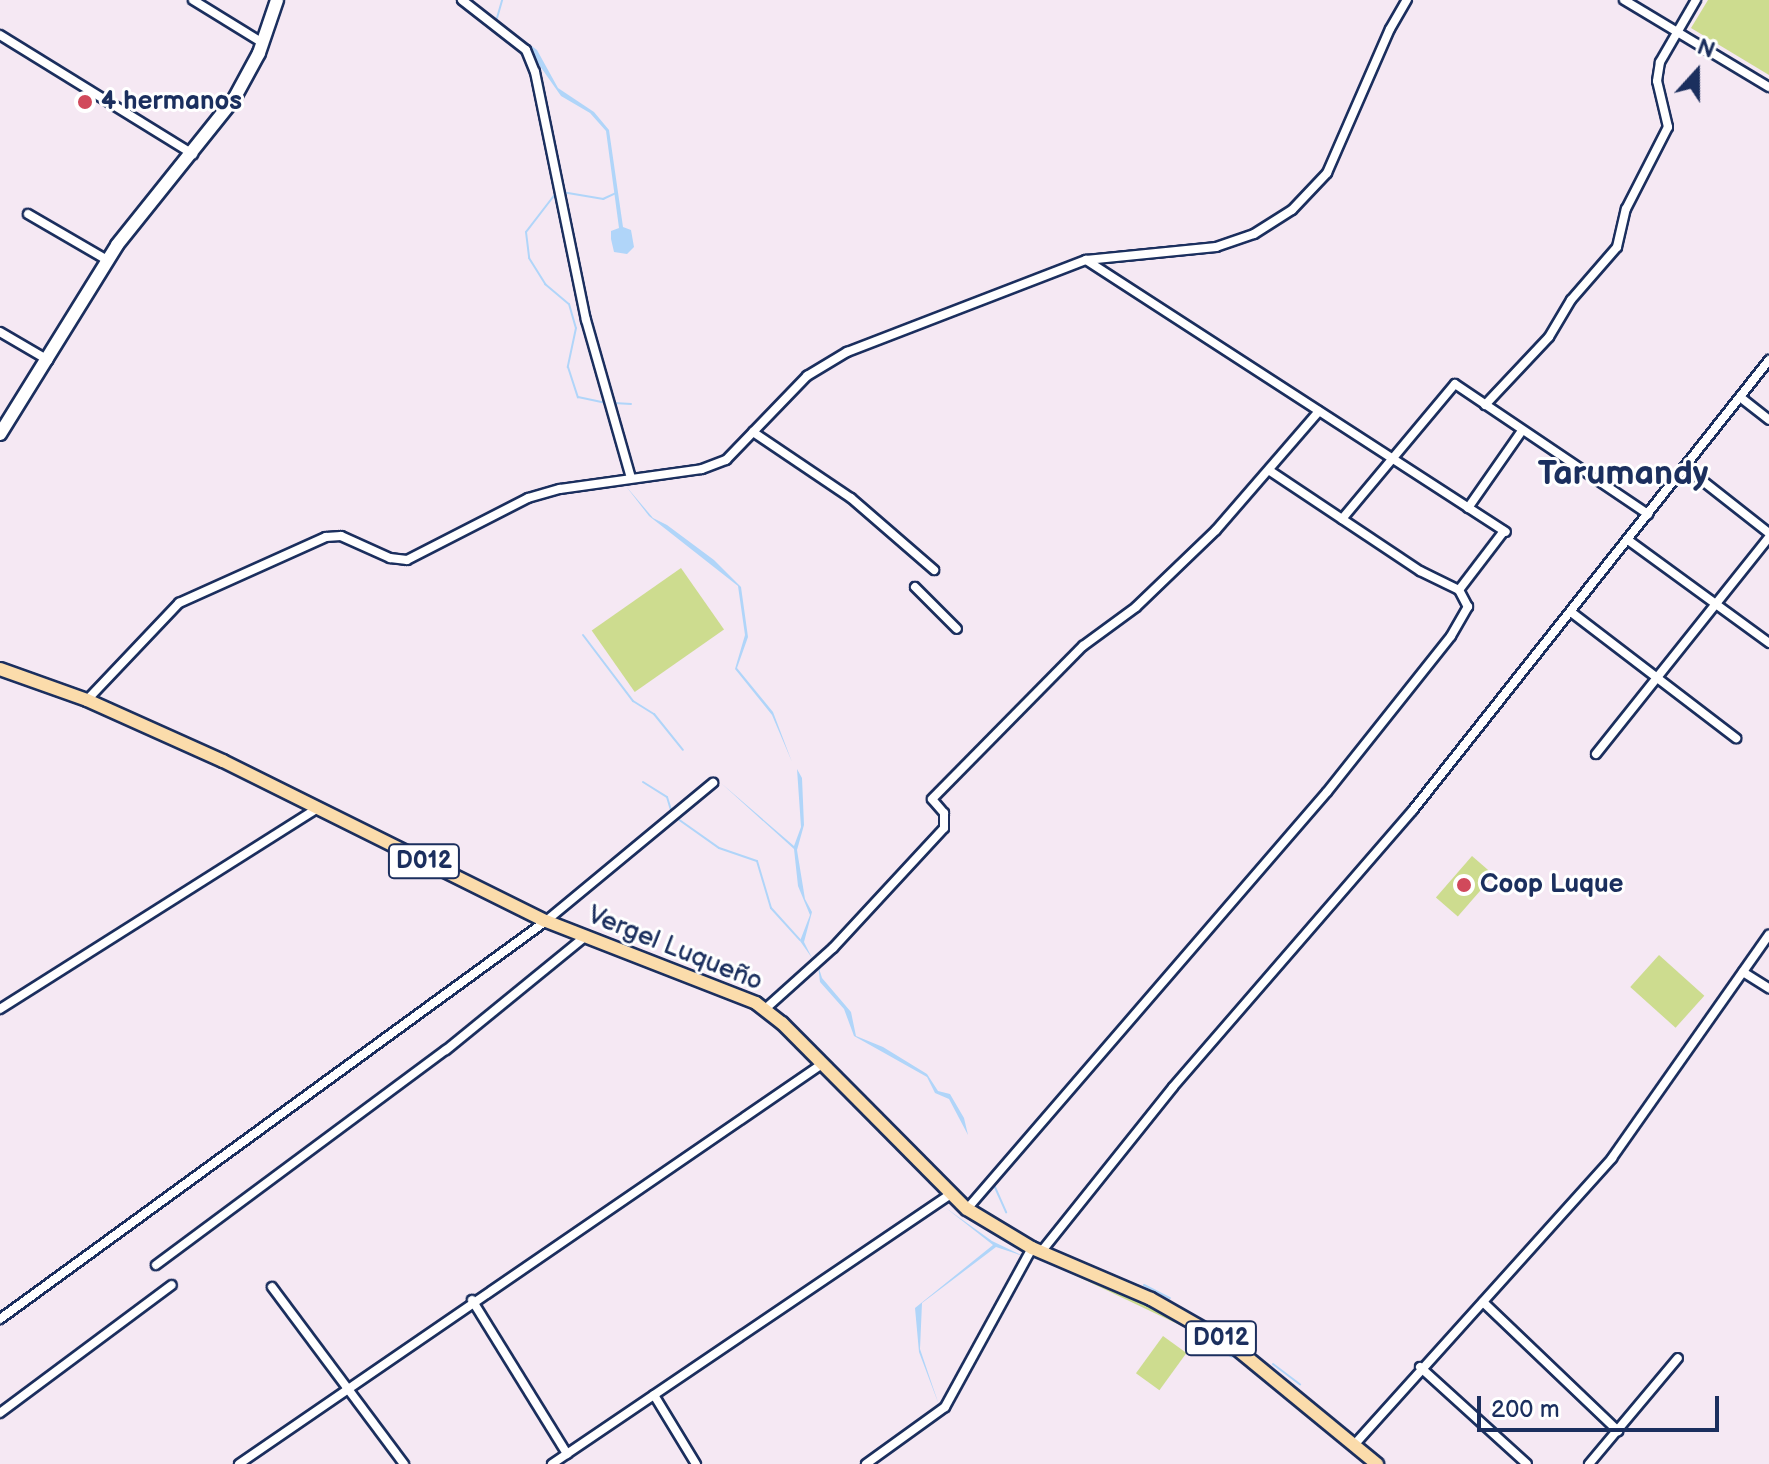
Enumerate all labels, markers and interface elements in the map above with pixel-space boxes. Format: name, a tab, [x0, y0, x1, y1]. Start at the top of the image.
north arrow	[1657, 32, 1737, 112]
text: N	[1693, 34, 1718, 65]
place label: 4 hermanos	[101, 86, 242, 118]
marker: 4 hermanos	[76, 93, 94, 111]
district label: Tarumandy	[1538, 454, 1708, 494]
road number: D012	[386, 841, 462, 881]
place label: Coop Luque	[1480, 869, 1624, 901]
marker: Coop Luque	[1455, 876, 1473, 894]
street label: Vergel Luqueño	[583, 900, 767, 998]
road number: D012	[1183, 1318, 1259, 1358]
scale bar	[1481, 1380, 1723, 1430]
text: 200 m	[1491, 1395, 1560, 1424]

